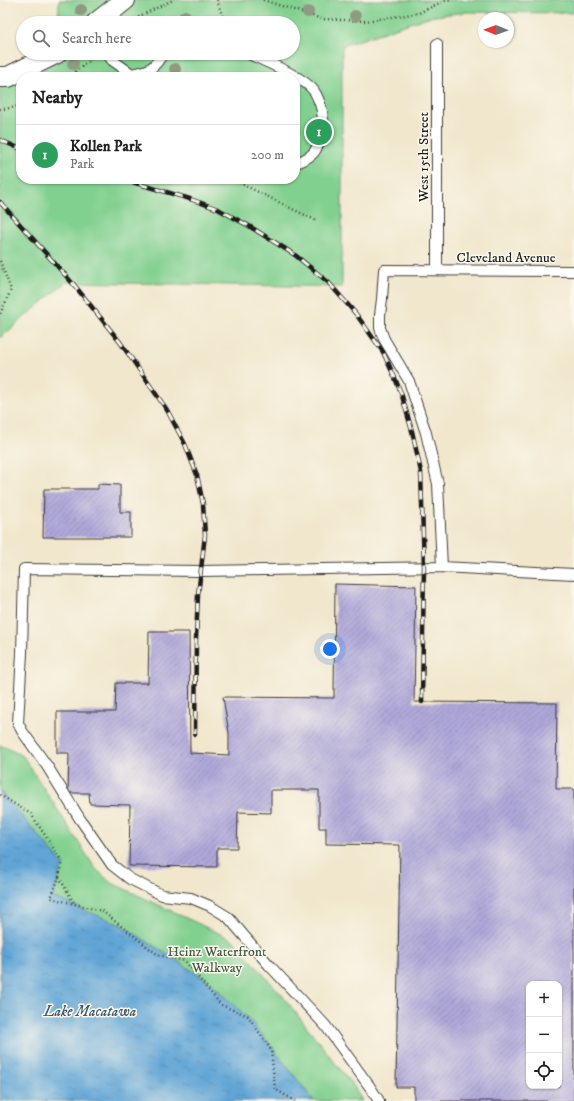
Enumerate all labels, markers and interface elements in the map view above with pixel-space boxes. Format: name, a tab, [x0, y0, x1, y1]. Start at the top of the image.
north arrow	[478, 12, 514, 48]
search box	[16, 16, 300, 60]
icon: search	[30, 27, 52, 49]
text: Search here	[62, 29, 131, 48]
text: Nearby	[32, 87, 82, 109]
street label: West 15th Street	[415, 111, 433, 203]
pin: 1	[306, 117, 332, 147]
text: Kollen Park	[70, 137, 142, 156]
text: 1	[43, 147, 47, 163]
text: 200 m	[251, 147, 284, 163]
text: Park	[70, 156, 94, 172]
street label: Cleveland Avenue	[457, 249, 556, 267]
your location	[320, 639, 340, 659]
park label: Heinz Waterfront Walkway	[168, 943, 267, 977]
map controls	[526, 981, 562, 1089]
button: +	[526, 981, 562, 1017]
water label: Lake Macatawa	[43, 1002, 136, 1021]
button: −	[526, 1017, 562, 1053]
button: locate	[526, 1053, 562, 1089]

